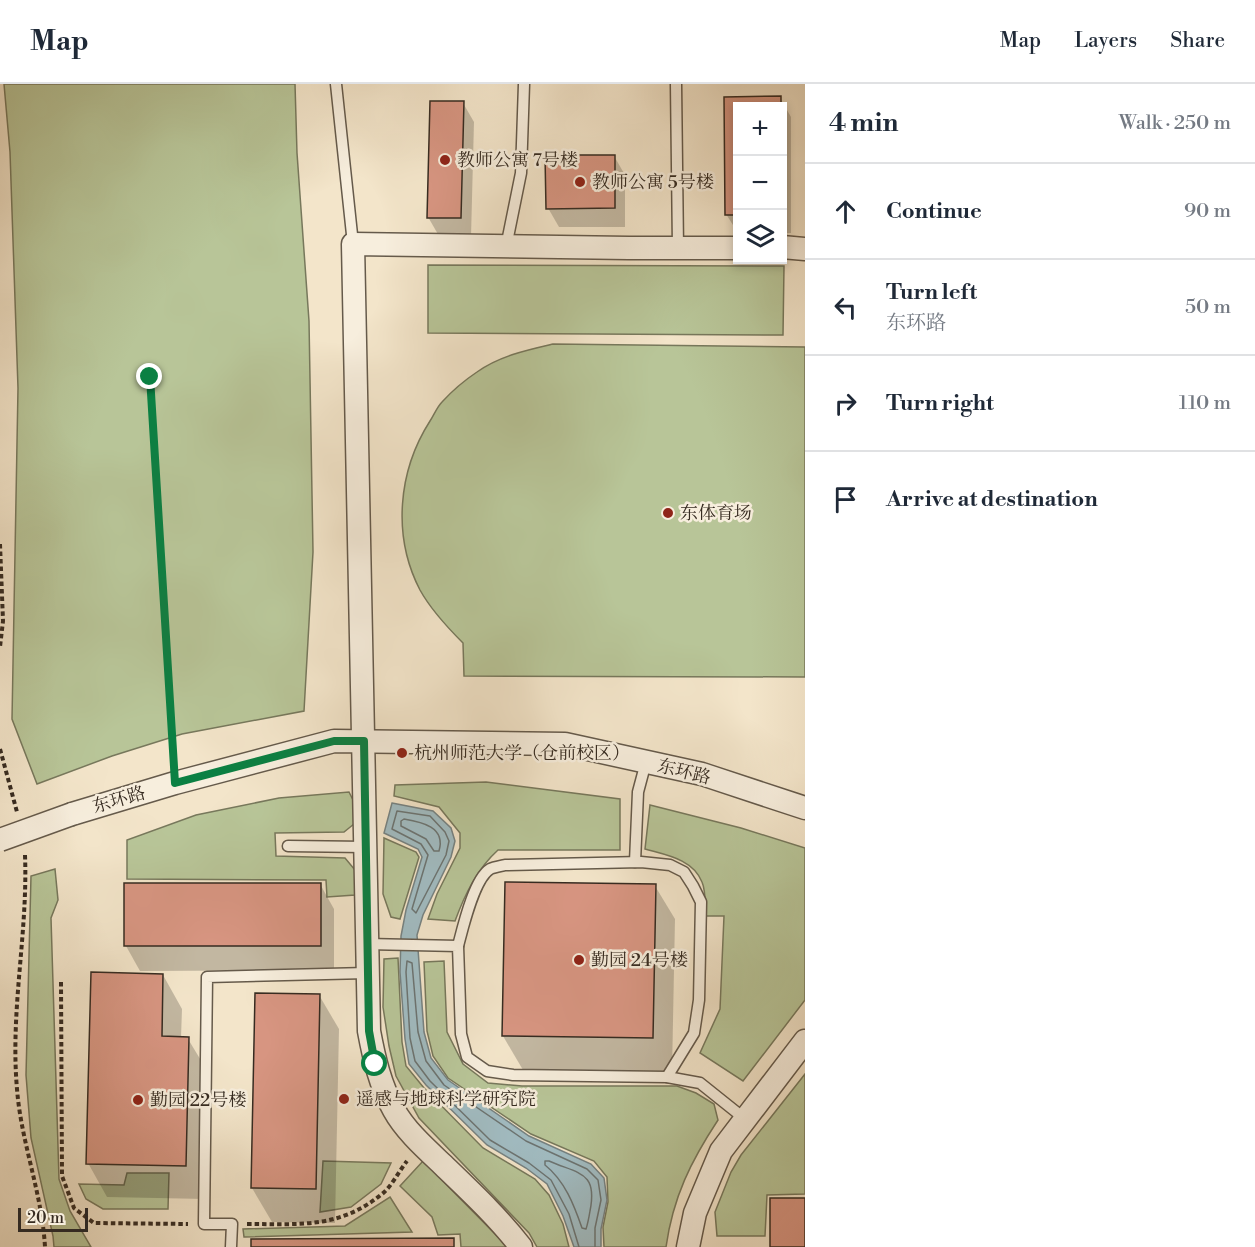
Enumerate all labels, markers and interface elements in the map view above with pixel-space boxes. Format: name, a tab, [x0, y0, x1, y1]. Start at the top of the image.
text: Map	[30, 24, 89, 59]
text: Map	[1000, 28, 1041, 54]
text: Layers	[1074, 28, 1137, 54]
text: Share	[1170, 28, 1225, 54]
map controls	[733, 102, 787, 264]
button: +	[733, 102, 787, 156]
text: 4 min	[829, 107, 899, 139]
text: Walk · 250 m	[1119, 111, 1231, 136]
place label: 教师公寓 7号楼	[457, 149, 578, 172]
marker: 教师公寓 7号楼	[438, 153, 452, 167]
button: −	[733, 156, 787, 210]
place label: 教师公寓 5号楼	[592, 171, 714, 194]
marker: 教师公寓 5号楼	[573, 175, 587, 189]
icon: ahead	[829, 195, 862, 228]
text: Continue	[886, 198, 982, 225]
text: 90 m	[1184, 199, 1231, 224]
button: layers	[733, 210, 787, 264]
text: Turn left	[886, 279, 977, 306]
icon: left	[829, 291, 862, 324]
text: 50 m	[1185, 295, 1231, 320]
text: 东环路	[886, 311, 946, 336]
route end	[136, 363, 162, 389]
icon: right	[829, 387, 862, 420]
text: Turn right	[886, 390, 994, 417]
text: 110 m	[1179, 391, 1231, 416]
icon: arrive	[829, 483, 862, 516]
text: Arrive at destination	[886, 486, 1098, 513]
place label: 东体育场	[680, 502, 752, 525]
marker: 东体育场	[661, 506, 675, 520]
place label: 杭州师范大学（仓前校区）	[414, 742, 630, 765]
marker: 杭州师范大学（仓前校区）	[395, 746, 409, 760]
street label: 东环路	[655, 754, 713, 790]
street label: 东环路	[90, 782, 148, 818]
place label: 勤园 24号楼	[591, 949, 688, 972]
marker: 勤园 24号楼	[572, 953, 586, 967]
route start	[361, 1050, 387, 1076]
place label: 遥感与地球科学研究院	[356, 1088, 536, 1111]
place label: 勤园 22号楼	[150, 1089, 246, 1112]
marker: 遥感与地球科学研究院	[337, 1092, 351, 1106]
marker: 勤园 22号楼	[131, 1093, 145, 1107]
scale bar	[18, 1205, 88, 1232]
text: 20 m	[27, 1208, 64, 1228]

